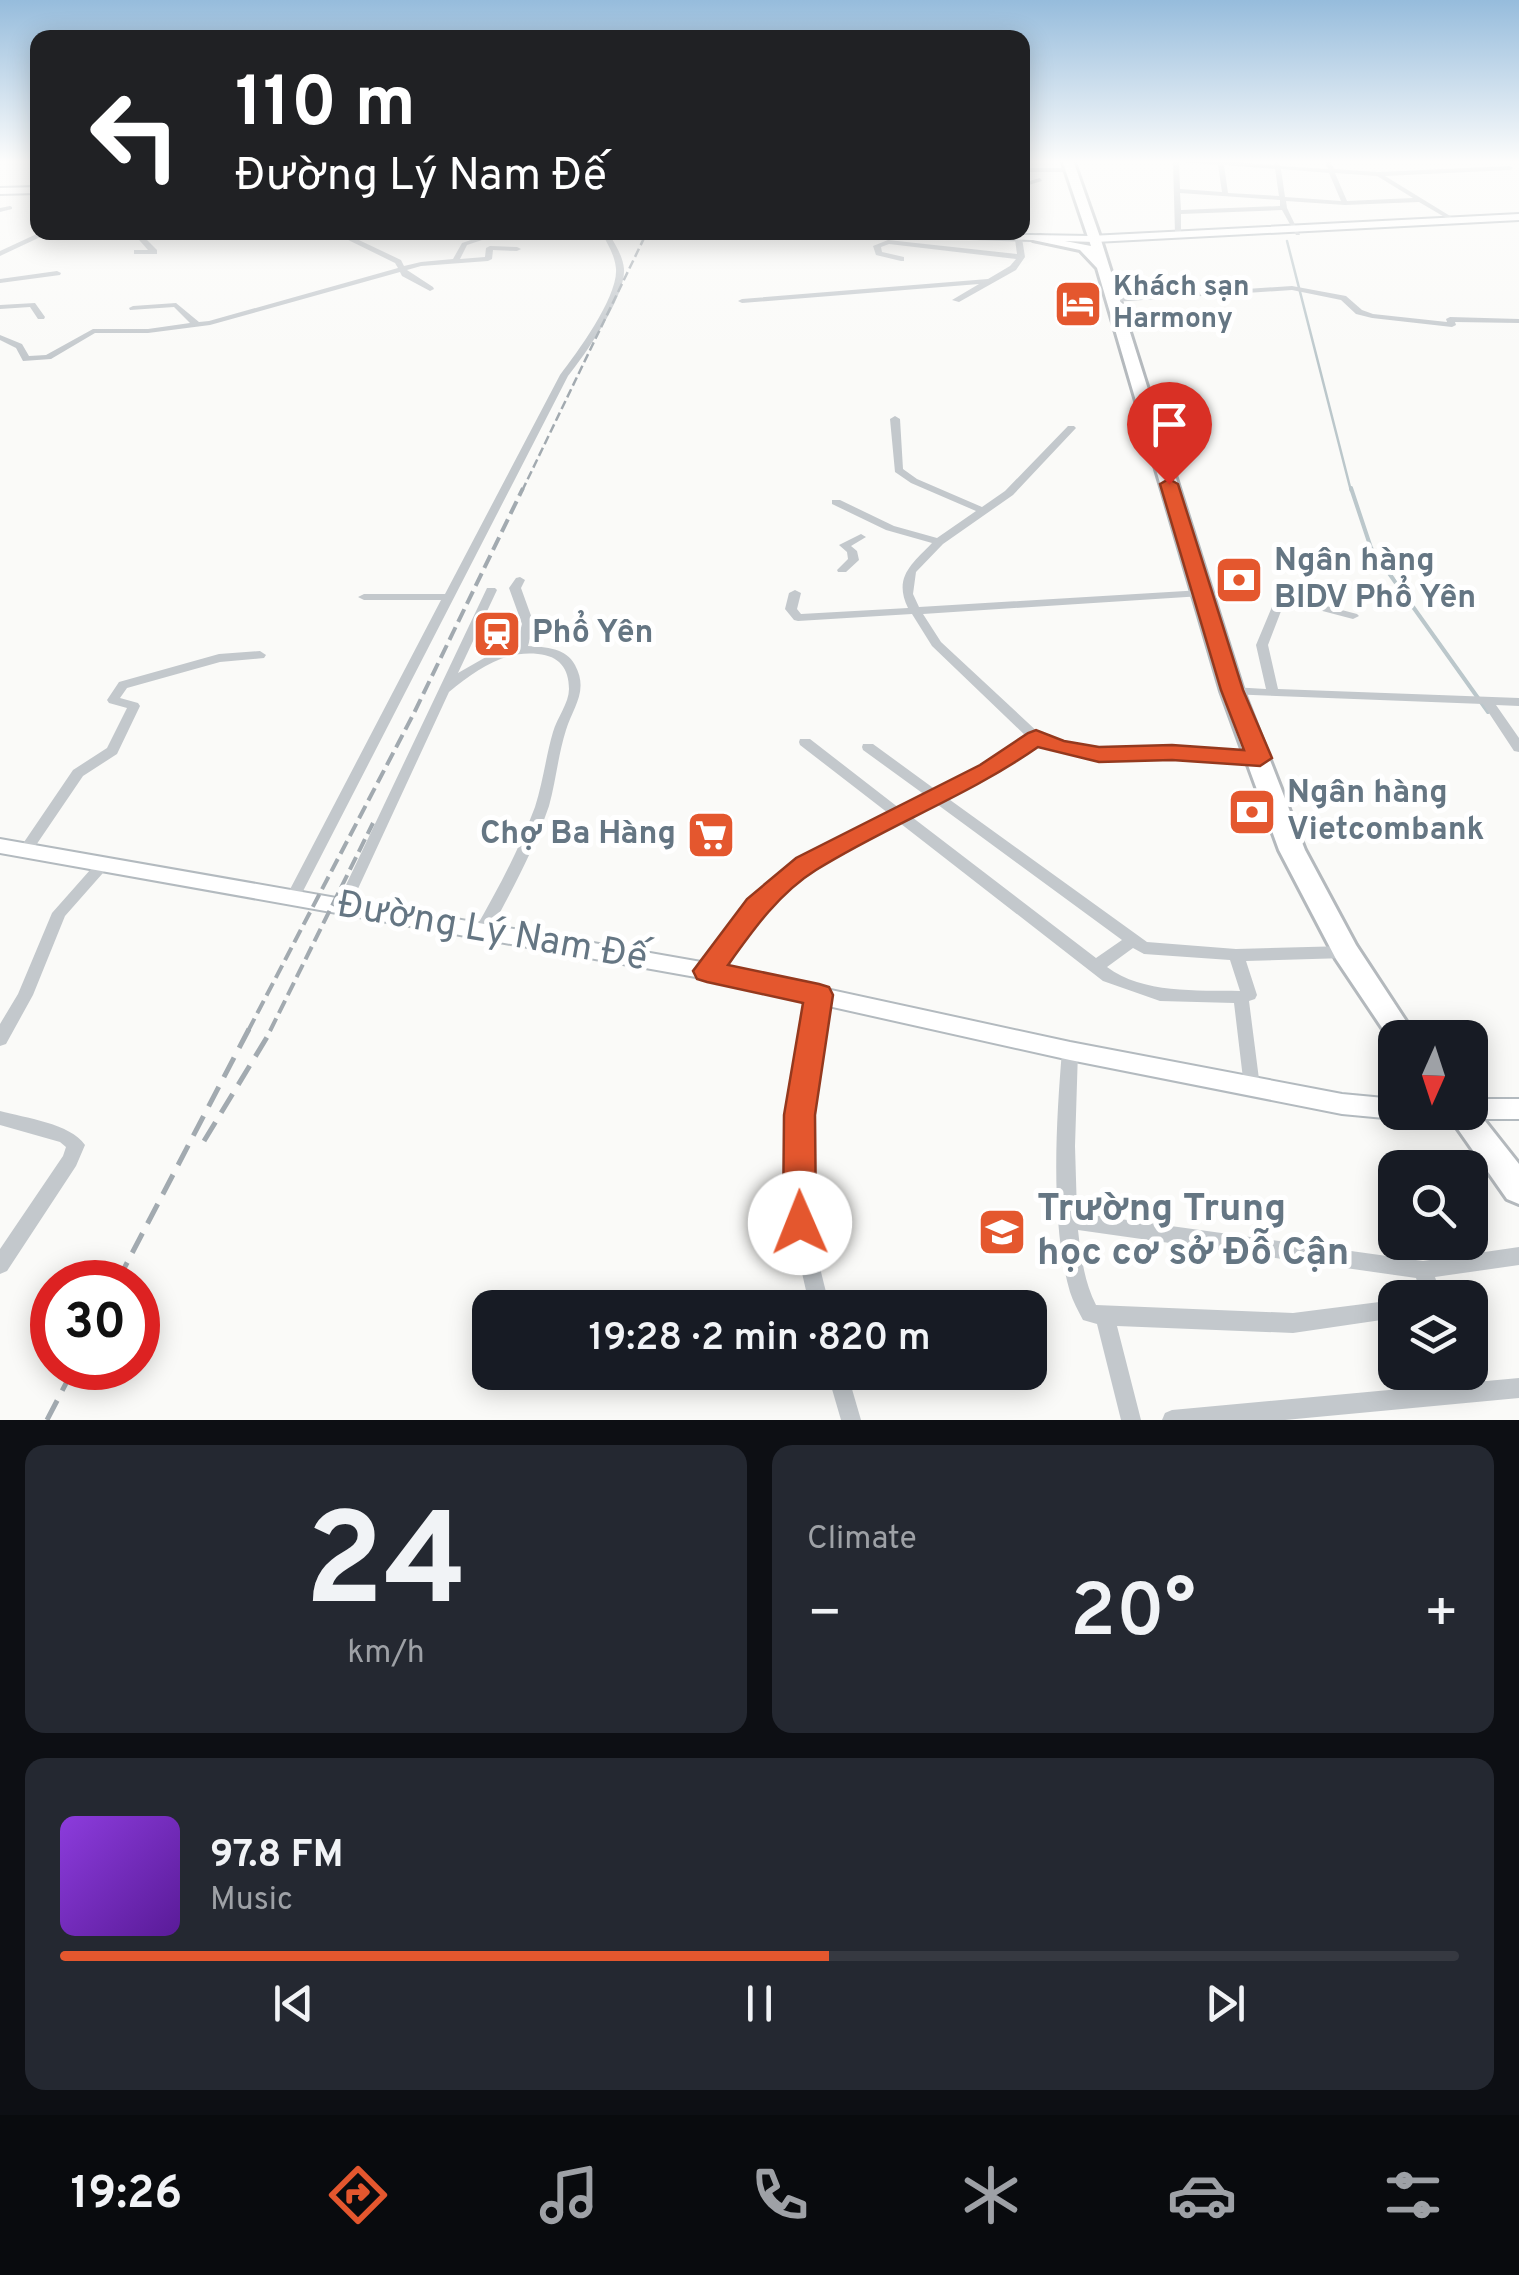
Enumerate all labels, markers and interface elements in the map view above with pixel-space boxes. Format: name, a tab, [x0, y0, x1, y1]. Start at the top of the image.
text: 110 m	[235, 62, 416, 151]
icon: left	[70, 70, 200, 200]
text: Đường Lý Nam Đế	[235, 149, 607, 206]
place label: Khách sạn Harmony	[1113, 270, 1250, 338]
hotel icon: Khách sạn Harmony	[1052, 278, 1104, 330]
pin	[1127, 382, 1212, 485]
icon: arrive	[1142, 397, 1197, 452]
place label: Ngân hàng BIDV Phổ Yên	[1274, 542, 1476, 619]
bank icon: Ngân hàng BIDV Phổ Yên	[1213, 554, 1265, 606]
station icon: Phổ Yên	[471, 608, 523, 660]
place label: Phổ Yên	[532, 610, 654, 654]
place label: Ngân hàng Vietcombank	[1287, 774, 1485, 851]
bank icon: Ngân hàng Vietcombank	[1226, 786, 1278, 838]
supermarket icon: Chợ Ba Hàng	[685, 809, 737, 861]
place label: Chợ Ba Hàng	[480, 815, 676, 855]
street label: Đường Lý Nam Đế	[333, 882, 655, 985]
north arrow	[1378, 1020, 1488, 1130]
map controls	[1378, 1020, 1488, 1390]
button: search	[1378, 1150, 1488, 1260]
position arrow	[748, 1171, 852, 1275]
place label: Trường Trung học cơ sở Đỗ Cận	[1037, 1186, 1349, 1279]
school or university icon: Trường Trung học cơ sở Đỗ Cận	[976, 1206, 1028, 1258]
speed limit sign: 30	[30, 1260, 160, 1390]
button: layers	[1378, 1280, 1488, 1390]
text: 19:28 · 2 min · 820 m	[588, 1315, 931, 1364]
text: 24	[304, 1486, 468, 1651]
text: Climate	[807, 1520, 917, 1560]
text: 20°	[1070, 1568, 1196, 1663]
text: −	[807, 1581, 842, 1651]
text: +	[1424, 1581, 1459, 1651]
text: km/h	[347, 1634, 425, 1674]
text: 97.8 FM	[210, 1832, 343, 1881]
text: Music	[210, 1881, 293, 1921]
icon: previous	[266, 1976, 321, 2031]
icon: pause	[732, 1976, 787, 2031]
icon: next	[1198, 1976, 1253, 2031]
icon: directions	[323, 2160, 393, 2230]
icon: music	[534, 2160, 604, 2230]
icon: phone	[745, 2160, 815, 2230]
icon: climate	[956, 2160, 1026, 2230]
icon: car	[1167, 2160, 1237, 2230]
icon: filters	[1378, 2160, 1448, 2230]
text: 19:26	[71, 2167, 182, 2224]

